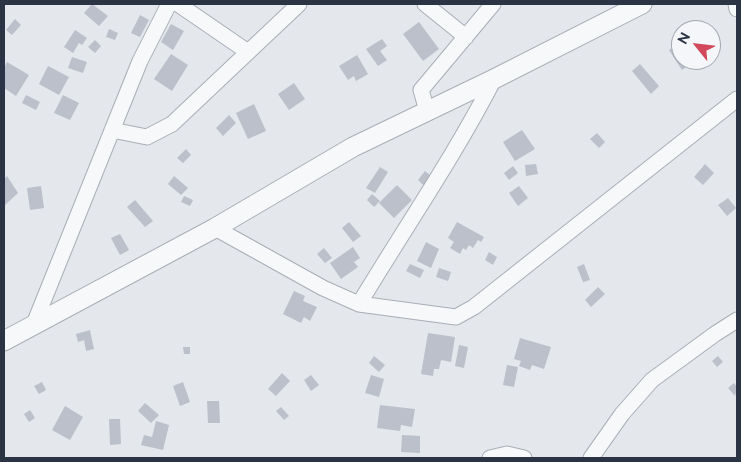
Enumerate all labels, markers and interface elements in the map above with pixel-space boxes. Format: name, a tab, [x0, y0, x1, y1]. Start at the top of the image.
north arrow	[671, 20, 721, 70]
text: N	[674, 30, 693, 47]

